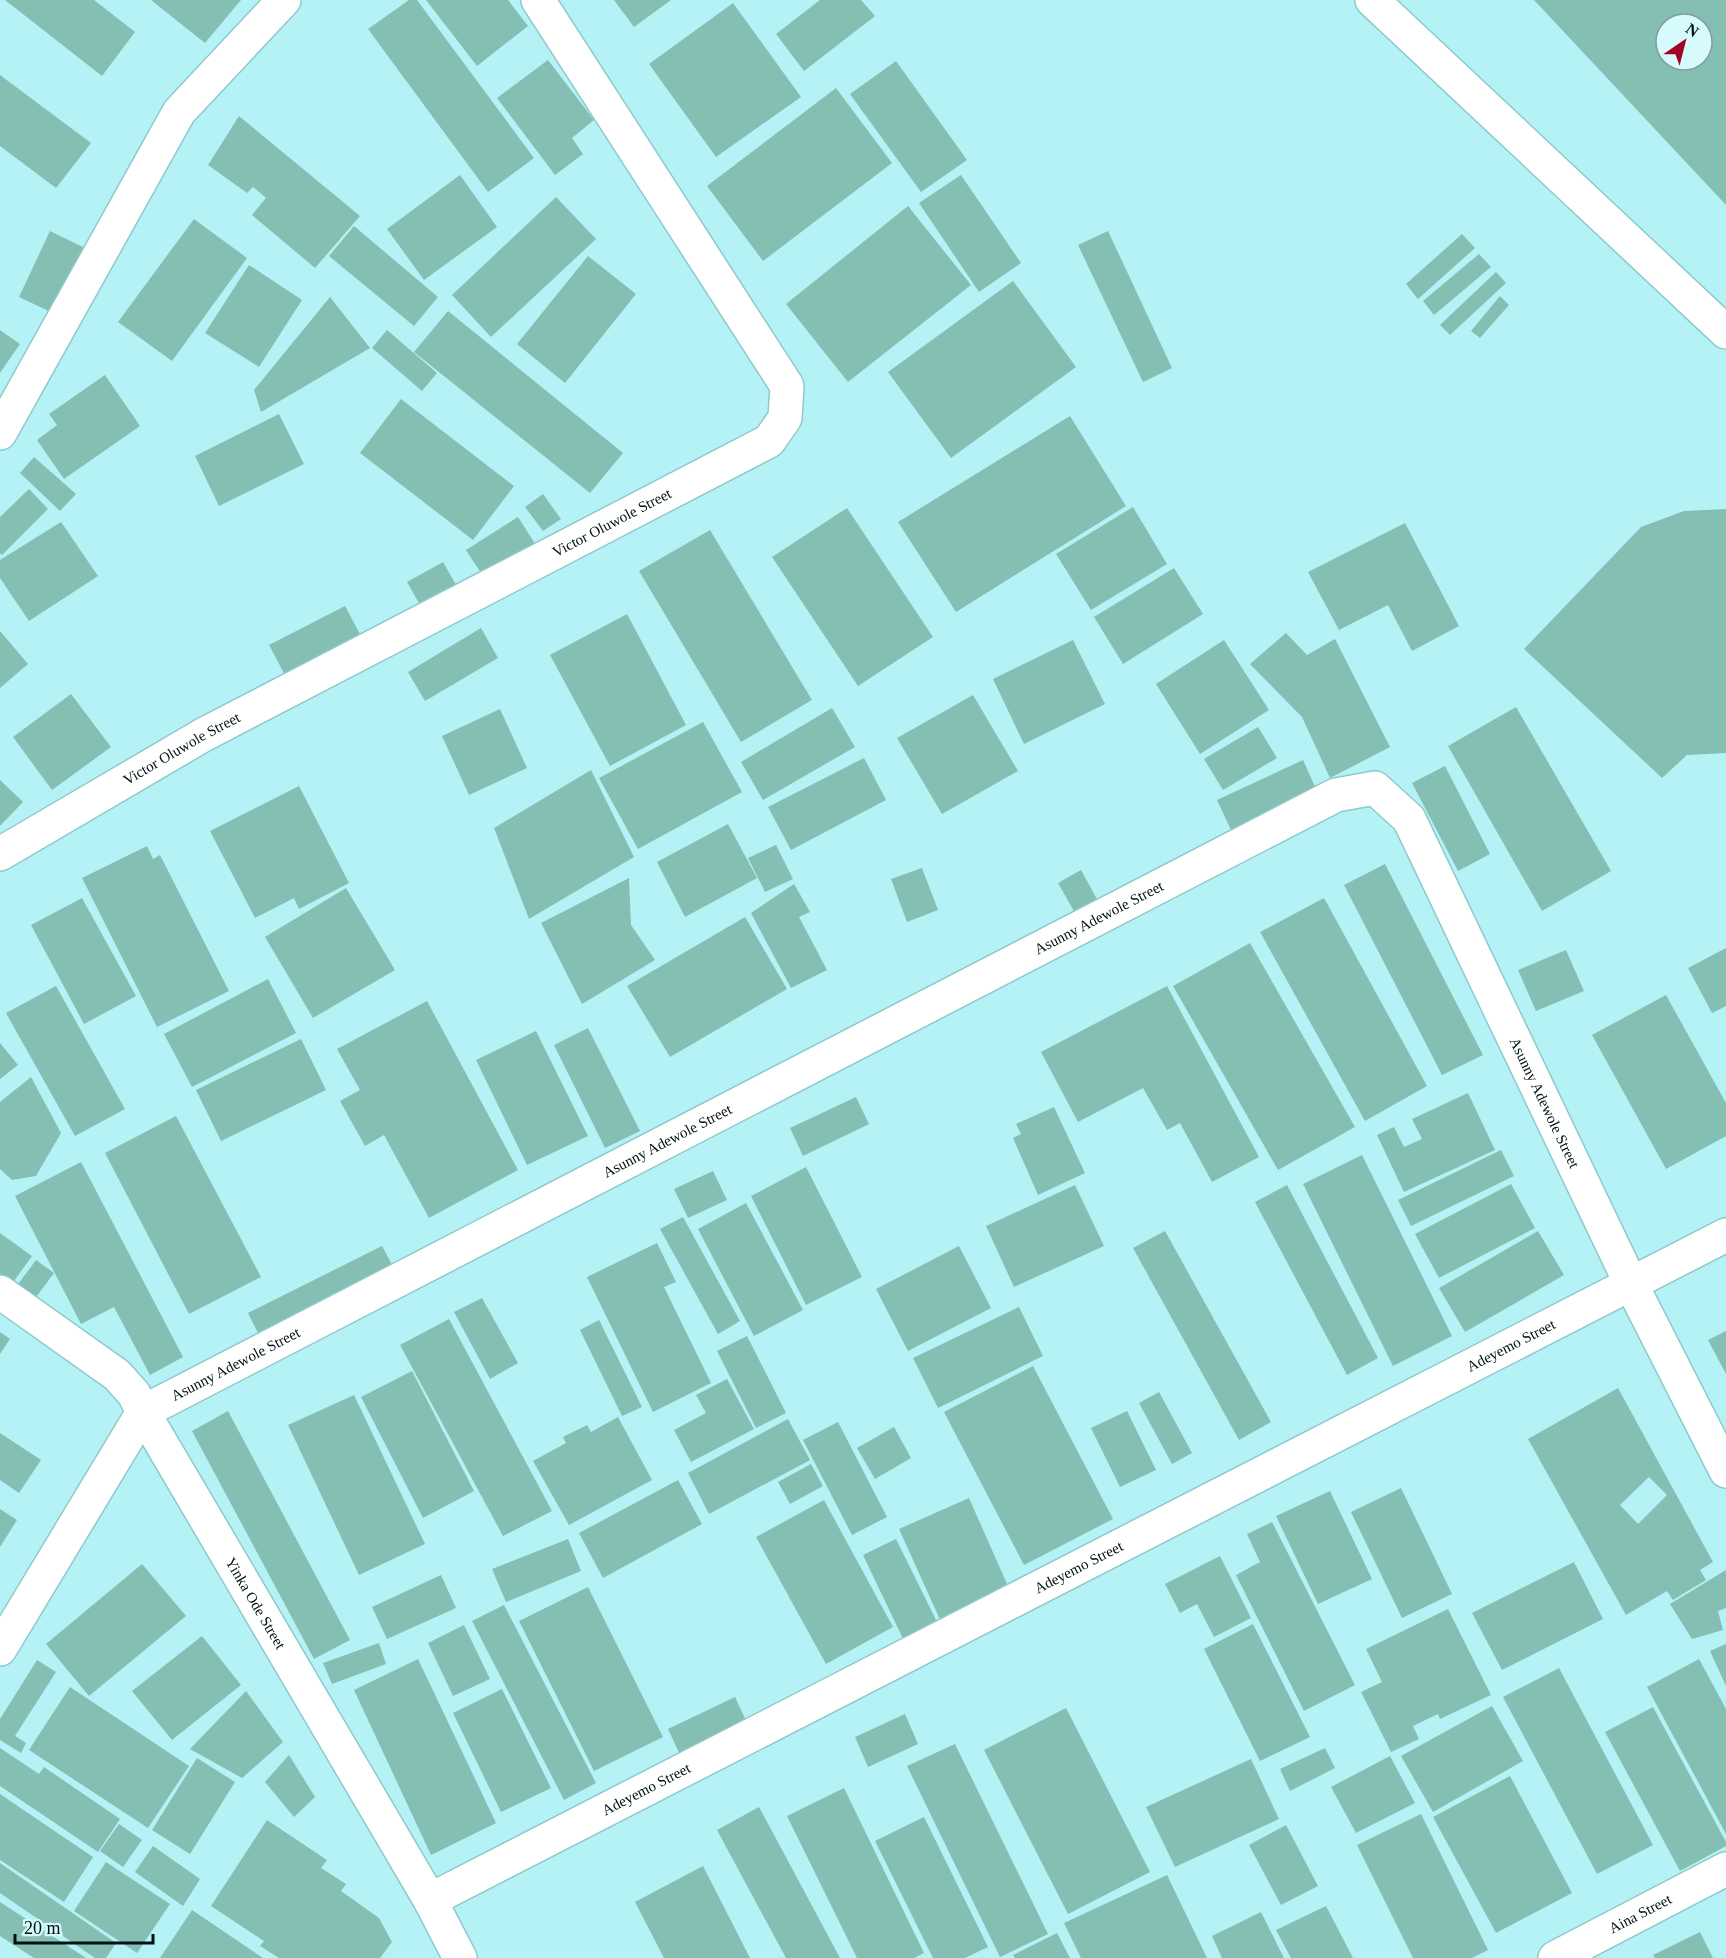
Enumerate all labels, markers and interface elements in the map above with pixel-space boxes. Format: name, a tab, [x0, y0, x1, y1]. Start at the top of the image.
north arrow	[1654, 12, 1714, 72]
text: N	[1683, 20, 1702, 41]
street label: Victor Oluwole Street	[550, 485, 675, 560]
street label: Victor Oluwole Street	[120, 709, 243, 788]
street label: Asunny Adewole Street	[1032, 877, 1167, 957]
street label: Asunny Adewole Street	[1507, 1035, 1583, 1171]
street label: Asunny Adewole Street	[600, 1101, 735, 1181]
street label: Adeyemo Street	[1464, 1316, 1559, 1375]
street label: Asunny Adewole Street	[169, 1324, 303, 1404]
street label: Adeyemo Street	[1032, 1538, 1126, 1596]
street label: Yinka Ode Street	[222, 1555, 289, 1653]
street label: Adeyemo Street	[599, 1759, 694, 1818]
street label: Aina Street	[1606, 1891, 1675, 1936]
scale bar	[15, 1907, 153, 1945]
text: 20 m	[24, 1918, 61, 1938]

